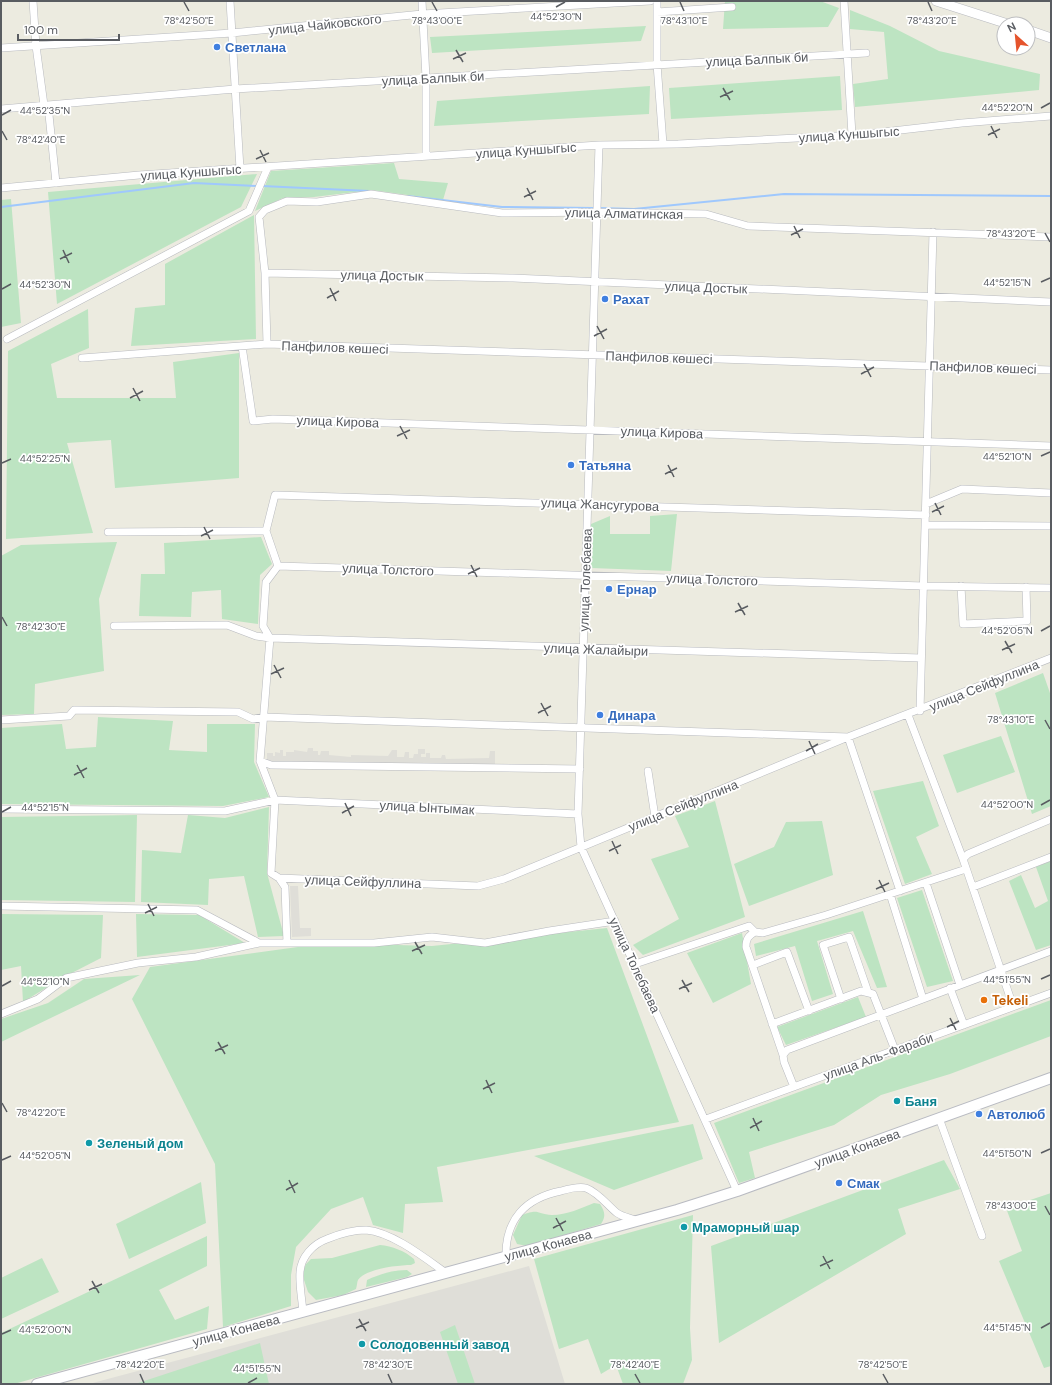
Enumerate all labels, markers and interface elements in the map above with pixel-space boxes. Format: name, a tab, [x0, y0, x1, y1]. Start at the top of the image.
street label: улица Чайковского	[268, 10, 382, 39]
text: 44°52'30"N	[530, 10, 582, 23]
text: 78°42'50"E	[164, 14, 214, 27]
text: 78°43'00"E	[412, 14, 463, 27]
text: 78°43'10"E	[661, 14, 708, 27]
text: 78°43'20"E	[907, 14, 957, 27]
scale bar	[18, 16, 119, 42]
north arrow	[996, 16, 1036, 56]
text: N	[1005, 19, 1018, 35]
text: 100 m	[24, 22, 58, 38]
place label: Светлана	[225, 39, 287, 56]
marker: Светлана	[212, 42, 222, 52]
street label: улица Балпык би	[705, 48, 809, 71]
street label: улица Балпык би	[381, 67, 485, 90]
text: 44°52'20"N	[981, 101, 1033, 114]
text: 44°52'35"N	[20, 104, 70, 117]
street label: улица Куншыгыс	[798, 122, 900, 146]
text: 78°42'40"E	[16, 133, 66, 146]
street label: улица Куншыгыс	[475, 138, 577, 162]
street label: улица Куншыгыс	[140, 160, 242, 184]
street label: улица Алматинская	[565, 204, 683, 223]
text: 78°43'20"E	[986, 227, 1036, 240]
street label: улица Достык	[340, 266, 424, 285]
text: 44°52'15"N	[983, 276, 1031, 289]
text: 44°52'30"N	[19, 278, 71, 291]
street label: улица Достык	[664, 278, 748, 297]
place label: Рахат	[613, 291, 650, 308]
marker: Рахат	[600, 294, 610, 304]
street label: Панфилов көшесі	[281, 337, 389, 358]
street label: Панфилов көшесі	[605, 347, 713, 368]
street label: Панфилов көшесі	[929, 357, 1037, 378]
street label: улица Кирова	[296, 412, 380, 431]
street label: улица Кирова	[620, 423, 704, 442]
text: 44°52'10"N	[983, 450, 1031, 463]
text: 44°52'25"N	[20, 452, 70, 465]
place label: Татьяна	[579, 457, 632, 474]
marker: Татьяна	[566, 460, 576, 470]
street label: улица Жансугурова	[541, 494, 660, 515]
street label: улица Толебаева	[575, 527, 596, 632]
street label: улица Толстого	[342, 559, 434, 580]
street label: улица Толстого	[666, 569, 758, 590]
place label: Ернар	[617, 581, 657, 598]
marker: Ернар	[604, 584, 614, 594]
text: 78°42'30"E	[16, 620, 66, 633]
text: 44°52'05"N	[981, 624, 1033, 637]
street label: улица Жалайыри	[543, 639, 648, 660]
street label: улица Сейфуллина	[927, 655, 1042, 715]
place label: Динара	[608, 707, 656, 724]
marker: Динара	[595, 710, 605, 720]
text: 78°43'10"E	[988, 713, 1035, 726]
street label: улица Сейфуллина	[626, 775, 741, 835]
street label: улица Ынтымак	[379, 797, 475, 818]
text: 44°52'00"N	[981, 798, 1033, 811]
text: 44°52'15"N	[21, 801, 69, 814]
street label: улица Сейфуллина	[304, 871, 422, 892]
street label: улица Толебаева	[605, 915, 664, 1016]
text: 44°51'55"N	[983, 973, 1031, 986]
text: 44°52'10"N	[21, 975, 69, 988]
place label: Tekeli	[992, 992, 1028, 1009]
marker: Tekeli	[979, 995, 989, 1005]
street label: улица Аль-Фараби	[821, 1029, 935, 1084]
place label: Баня	[905, 1093, 937, 1110]
marker: Баня	[892, 1096, 902, 1106]
text: 78°42'20"E	[16, 1106, 66, 1119]
place label: Автолюб	[987, 1106, 1045, 1123]
marker: Автолюб	[974, 1109, 984, 1119]
street label: улица Конаева	[812, 1125, 903, 1172]
place label: Зеленый дом	[97, 1135, 183, 1152]
marker: Зеленый дом	[84, 1138, 94, 1148]
text: 44°51'50"N	[983, 1147, 1032, 1160]
text: 44°52'05"N	[19, 1149, 71, 1162]
place label: Смак	[847, 1175, 880, 1192]
marker: Смак	[834, 1178, 844, 1188]
text: 78°43'00"E	[986, 1199, 1037, 1212]
place label: Мраморный шар	[692, 1219, 799, 1236]
marker: Мраморный шар	[679, 1222, 689, 1232]
street label: улица Конаева	[503, 1225, 594, 1265]
street label: улица Конаева	[191, 1310, 282, 1350]
text: 44°51'45"N	[983, 1321, 1031, 1334]
text: 44°52'00"N	[19, 1323, 71, 1336]
place label: Солодовенный завод	[370, 1336, 510, 1353]
marker: Солодовенный завод	[357, 1339, 367, 1349]
text: 78°42'20"E	[115, 1358, 165, 1371]
text: 78°42'30"E	[363, 1358, 413, 1371]
text: 78°42'40"E	[610, 1358, 660, 1371]
text: 78°42'50"E	[858, 1358, 908, 1371]
text: 44°51'55"N	[233, 1362, 281, 1375]

